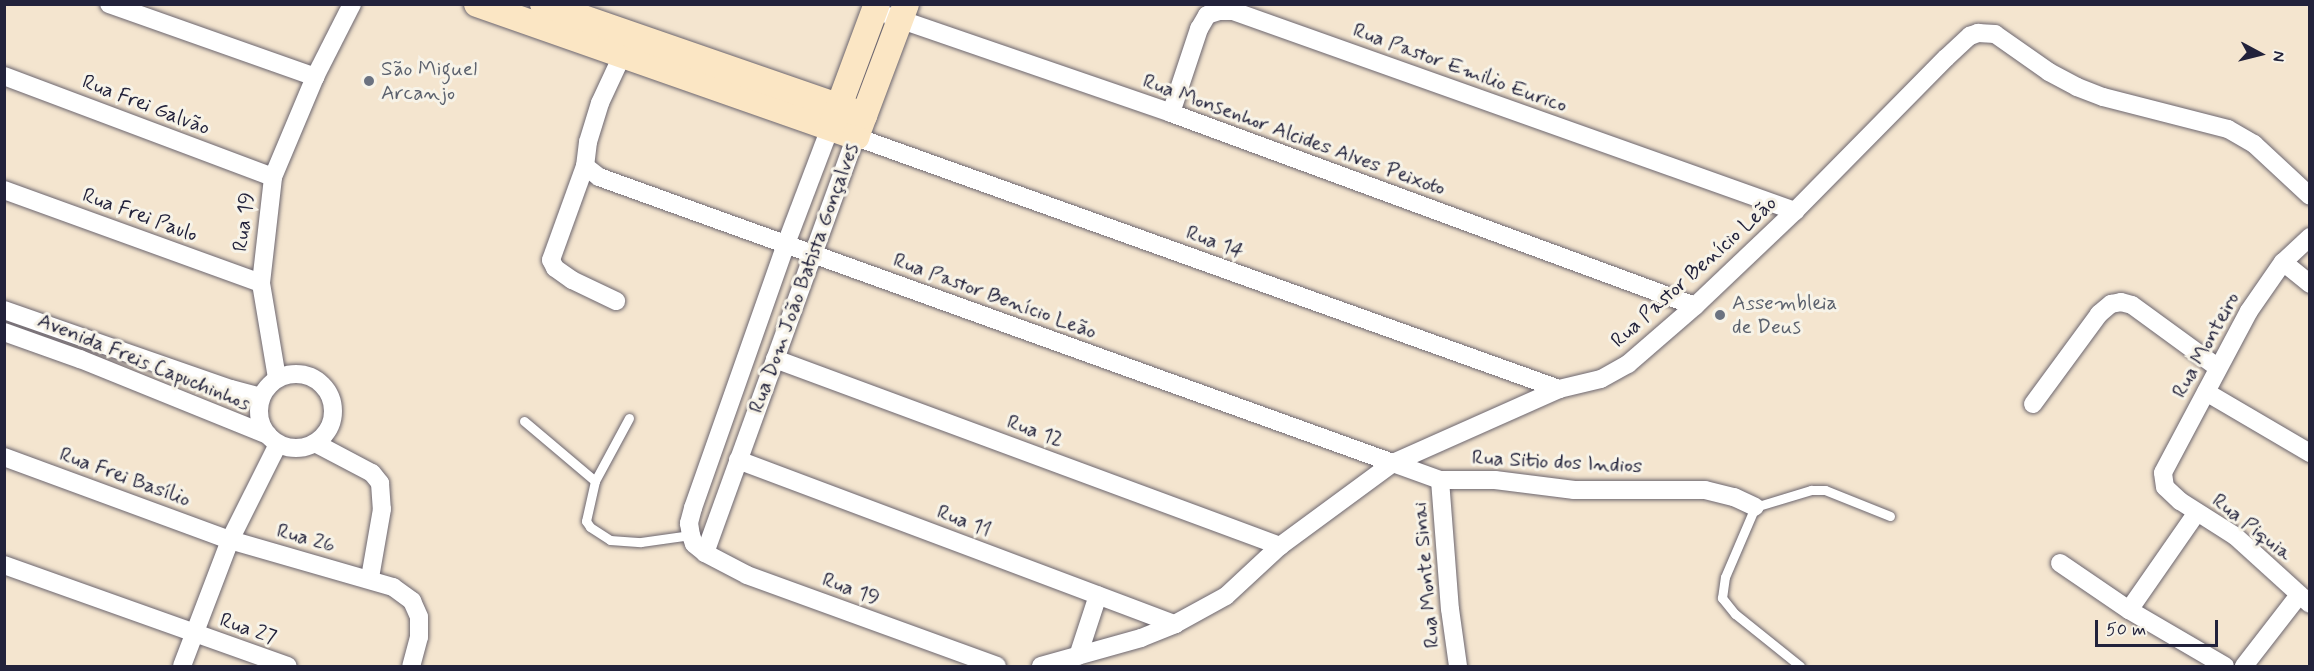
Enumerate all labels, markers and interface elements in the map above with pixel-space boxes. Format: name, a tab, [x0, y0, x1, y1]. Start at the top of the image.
street label: Rua Pastor Emilio Eurico	[1357, 20, 1563, 116]
north arrow	[2230, 24, 2290, 84]
text: N	[2267, 50, 2289, 63]
place label: São Miguel Arcanjo	[381, 56, 472, 106]
street label: Rua Monsenhor Alcides Alves Peixoto	[1138, 68, 1450, 202]
street label: Rua Frei Galvão	[79, 69, 213, 141]
marker: São Miguel Arcanjo	[362, 74, 376, 88]
street label: Rua Dom João Batista Gonçalves	[743, 139, 865, 417]
street label: Rua Frei Paulo	[79, 183, 201, 247]
street label: Rua 19	[228, 191, 260, 253]
street label: Rua Pastor Benício Leão	[1608, 193, 1780, 351]
street label: Rua 14	[1183, 220, 1247, 264]
street label: Rua Pastor Benício Leão	[892, 248, 1098, 344]
street label: Rua Monteiro	[2166, 287, 2246, 403]
place label: Assembleia de Deus	[1732, 290, 1837, 340]
street label: Avenida Freis Capuchinhos	[32, 307, 256, 417]
marker: Assembleia de Deus	[1713, 308, 1727, 322]
street label: Rua 12	[1003, 409, 1067, 453]
street label: Rua Frei Basílio	[56, 442, 194, 512]
street label: Rua Sitio dos Indios	[1472, 445, 1642, 479]
street label: Rua Piquia	[2209, 489, 2295, 565]
street label: Rua 11	[933, 499, 995, 543]
street label: Rua Monte Sinai	[1407, 502, 1445, 648]
street label: Rua 26	[274, 518, 338, 558]
street label: Rua 19	[819, 567, 883, 611]
street label: Rua 27	[216, 608, 280, 650]
scale bar	[2098, 608, 2221, 646]
text: 50 m	[2106, 618, 2146, 642]

